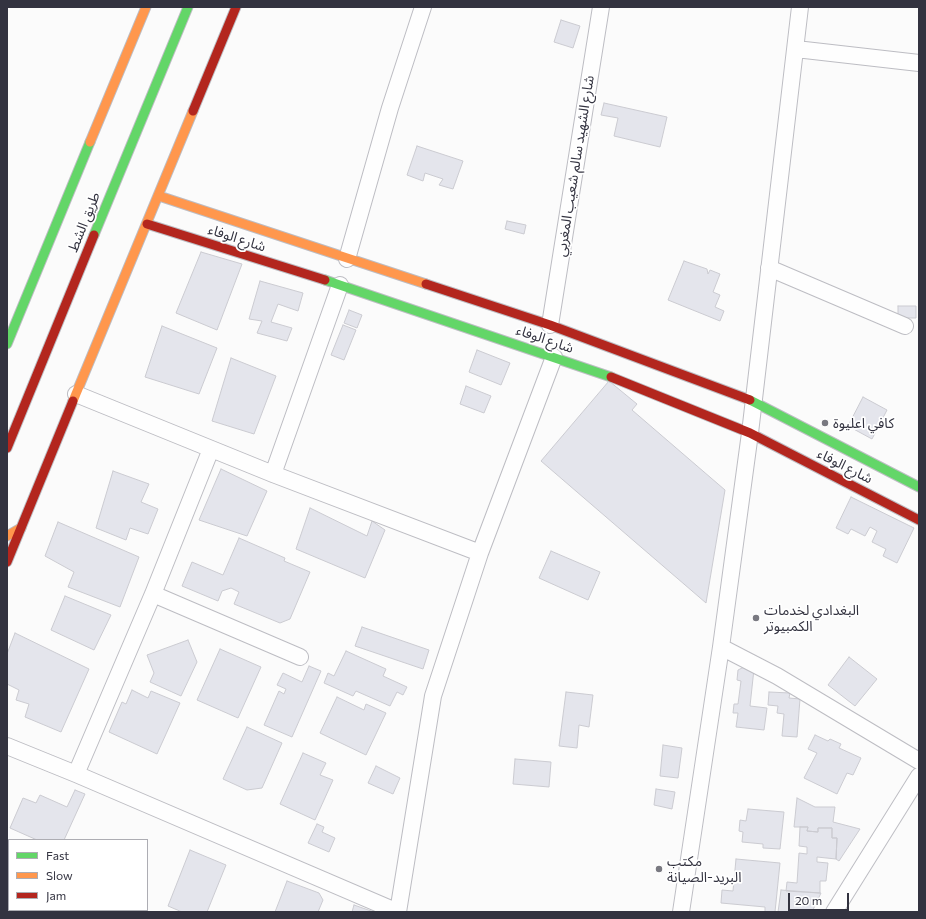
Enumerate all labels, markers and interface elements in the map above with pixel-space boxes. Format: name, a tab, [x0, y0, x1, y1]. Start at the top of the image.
street label: شارع الشهيد سالم شعيب المغربي	[552, 74, 598, 258]
street label: طريق الشط	[64, 190, 104, 254]
street label: شارع الوفاء	[206, 221, 268, 255]
street label: شارع الوفاء	[514, 321, 576, 357]
place label: كافي اعليوة	[833, 415, 894, 431]
marker: كافي اعليوة	[820, 418, 830, 428]
street label: شارع الوفاء	[815, 445, 875, 487]
place label: البغدادي لخدمات الكمبيوتر	[764, 602, 859, 634]
marker: البغدادي لخدمات الكمبيوتر	[751, 613, 761, 623]
legend	[8, 839, 148, 911]
text: Fast	[46, 848, 69, 862]
place label: مكتب البريد-الصيانة	[667, 853, 742, 886]
marker: مكتب البريد-الصيانة	[654, 864, 664, 874]
text: Slow	[46, 868, 73, 882]
scale bar	[790, 885, 851, 911]
text: Jam	[46, 888, 66, 902]
text: 20 m	[795, 893, 822, 907]

